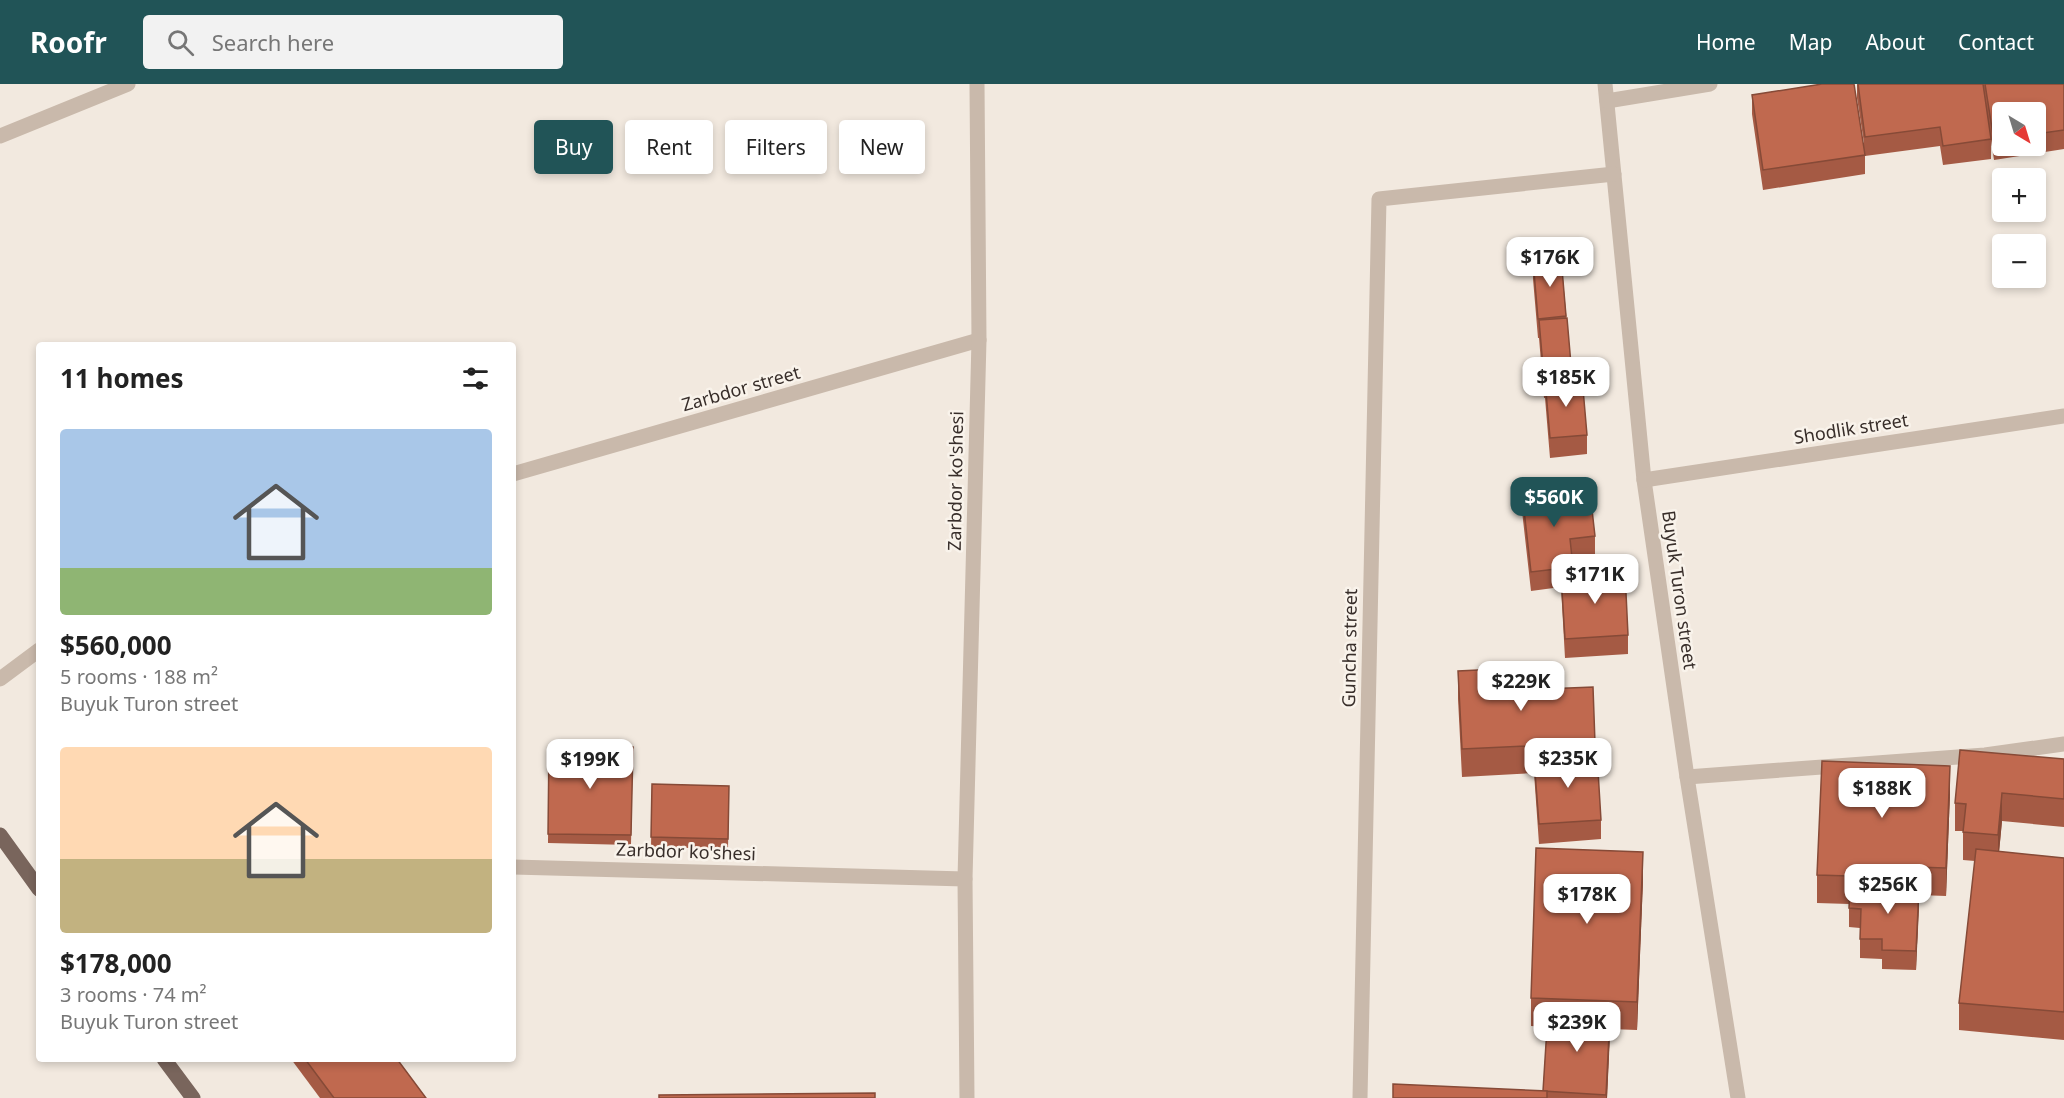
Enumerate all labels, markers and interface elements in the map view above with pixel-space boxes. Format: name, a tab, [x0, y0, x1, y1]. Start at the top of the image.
search box	[143, 15, 563, 69]
text: Roofr	[30, 23, 107, 61]
icon: search	[164, 26, 197, 59]
text: Search here	[212, 27, 334, 57]
text: Home	[1696, 28, 1756, 56]
text: Map	[1789, 28, 1832, 56]
text: About	[1865, 28, 1925, 56]
text: Contact	[1958, 28, 2034, 56]
north arrow	[1992, 102, 2046, 156]
map controls	[1992, 102, 2046, 288]
chip: Buy	[534, 120, 613, 174]
chip: Rent	[625, 120, 713, 174]
chip: Filters	[725, 120, 827, 174]
chip: New	[839, 120, 925, 174]
button: +	[1992, 168, 2046, 222]
button: −	[1992, 234, 2046, 288]
pin: $176K	[1508, 237, 1592, 288]
text: $176K	[1520, 243, 1580, 270]
pin: $185K	[1524, 357, 1608, 408]
text: 11 homes	[60, 360, 184, 396]
street label: Zarbdor street	[679, 360, 803, 416]
icon: filters	[459, 362, 492, 395]
text: $185K	[1536, 363, 1596, 390]
street label: Shodlik street	[1792, 407, 1910, 449]
street label: Zarbdor ko'shesi	[942, 411, 968, 551]
icon: home	[222, 468, 330, 576]
pin: $560K	[1512, 477, 1596, 528]
text: $560K	[1524, 483, 1584, 510]
street label: Buyuk Turon street	[1657, 509, 1703, 671]
pin: $171K	[1553, 554, 1637, 605]
text: $171K	[1565, 560, 1625, 587]
street label: Guncha street	[1336, 588, 1362, 708]
text: $560,000	[60, 627, 172, 663]
pin: $229K	[1479, 661, 1563, 712]
text: 5 rooms · 188 m²	[60, 663, 218, 690]
text: $229K	[1491, 667, 1551, 694]
text: Buyuk Turon street	[60, 690, 238, 717]
pin: $235K	[1526, 738, 1610, 789]
pin: $199K	[548, 739, 632, 790]
text: $235K	[1538, 744, 1598, 771]
text: $199K	[560, 745, 620, 772]
pin: $188K	[1840, 768, 1924, 819]
text: $188K	[1852, 774, 1912, 801]
icon: home	[222, 786, 330, 894]
street label: Zarbdor ko'shesi	[616, 837, 756, 865]
pin: $256K	[1846, 864, 1930, 915]
text: $256K	[1858, 870, 1918, 897]
pin: $178K	[1545, 874, 1629, 925]
text: $178K	[1557, 880, 1617, 907]
text: $178,000	[60, 945, 172, 981]
text: 3 rooms · 74 m²	[60, 981, 207, 1008]
pin: $239K	[1535, 1002, 1619, 1053]
text: Buyuk Turon street	[60, 1008, 238, 1035]
text: $239K	[1547, 1008, 1607, 1035]

